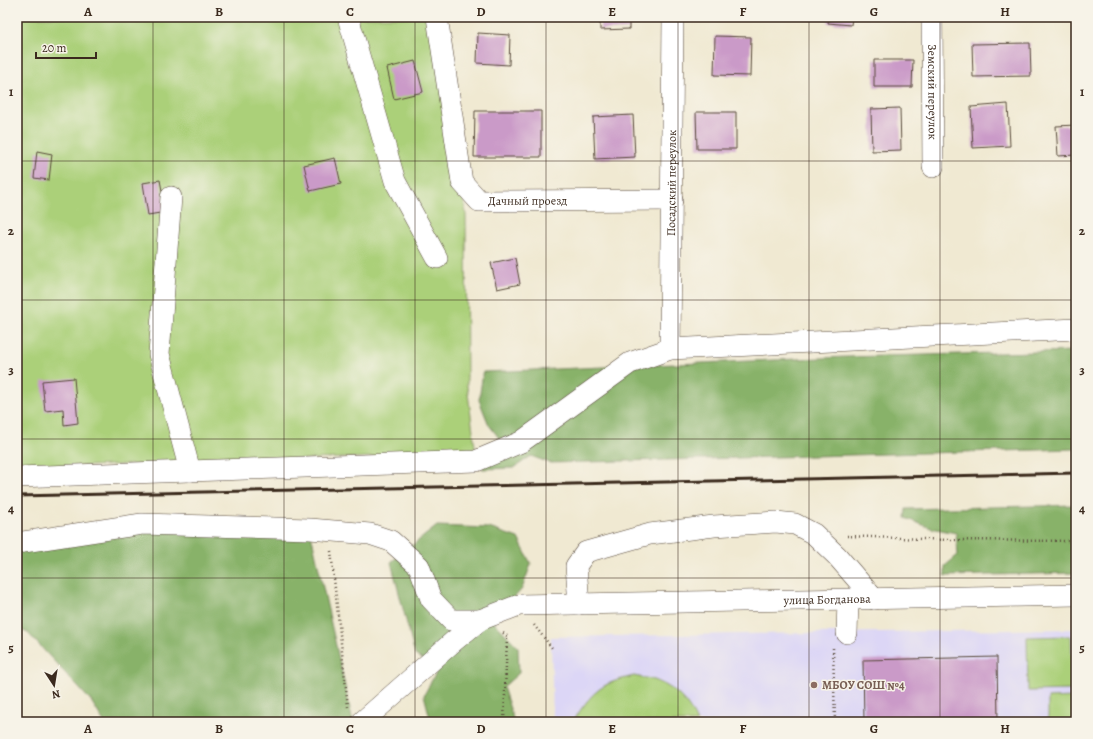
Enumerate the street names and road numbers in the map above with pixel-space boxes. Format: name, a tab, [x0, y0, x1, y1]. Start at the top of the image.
street label: Земский переулок	[924, 44, 941, 140]
street label: Посадский переулок	[663, 130, 680, 236]
street label: Дачный проезд	[488, 193, 567, 209]
street label: улица Богданова	[782, 591, 871, 608]

